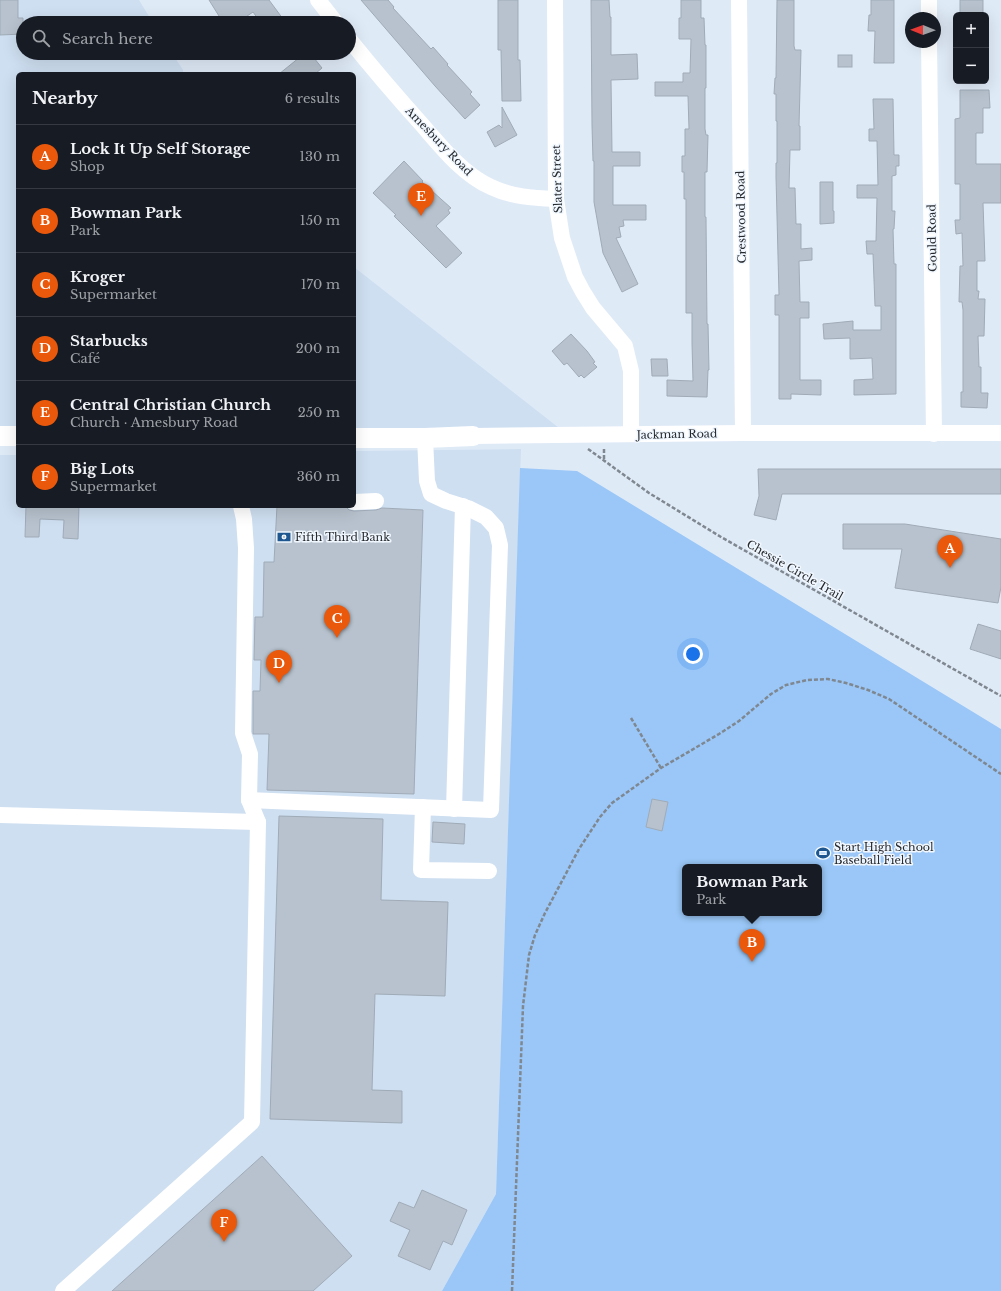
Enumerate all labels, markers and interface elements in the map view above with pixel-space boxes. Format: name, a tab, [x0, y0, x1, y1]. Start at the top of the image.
north arrow	[905, 12, 941, 48]
map controls	[953, 12, 989, 84]
button: +	[953, 12, 989, 48]
search box	[16, 16, 356, 60]
icon: search	[30, 27, 52, 49]
text: Search here	[62, 29, 153, 48]
button: −	[953, 48, 989, 84]
text: Nearby	[32, 88, 98, 109]
text: 6 results	[285, 90, 340, 107]
street label: Amesbury Road	[402, 103, 476, 179]
text: Lock It Up Self Storage	[70, 139, 251, 158]
street label: Slater Street	[549, 144, 565, 213]
text: A	[40, 148, 50, 165]
text: 130 m	[299, 148, 340, 165]
text: Shop	[70, 158, 105, 175]
street label: Crestwood Road	[733, 170, 749, 264]
pin: E	[408, 183, 434, 216]
text: Bowman Park	[70, 203, 182, 222]
street label: Gould Road	[924, 204, 940, 272]
text: B	[40, 212, 50, 229]
text: 150 m	[300, 212, 340, 229]
text: Park	[70, 222, 100, 239]
text: Kroger	[70, 267, 125, 286]
text: C	[40, 276, 50, 293]
text: 170 m	[301, 276, 340, 293]
text: Supermarket	[70, 286, 157, 303]
text: Starbucks	[70, 331, 148, 350]
text: D	[39, 340, 51, 357]
text: 200 m	[296, 340, 340, 357]
text: Café	[70, 350, 100, 367]
text: Central Christian Church	[70, 395, 271, 414]
text: E	[40, 404, 50, 421]
text: 250 m	[298, 404, 340, 421]
text: Church · Amesbury Road	[70, 414, 238, 431]
street label: Jackman Road	[635, 426, 718, 442]
text: Big Lots	[70, 459, 134, 478]
text: F	[41, 468, 49, 485]
text: 360 m	[297, 468, 340, 485]
text: Supermarket	[70, 478, 157, 495]
bank icon: Fifth Third Bank	[276, 529, 292, 545]
place label: Fifth Third Bank	[295, 530, 390, 544]
pin: A	[937, 535, 963, 568]
street label: Chessie Circle Trail	[744, 537, 846, 603]
pin: C	[324, 605, 350, 638]
your location	[683, 644, 703, 664]
pin: D	[266, 650, 292, 683]
place label: Start High School Baseball Field	[834, 840, 934, 867]
sports icon: Start High School Baseball Field	[815, 845, 831, 861]
popup	[682, 864, 822, 916]
text: Bowman Park	[696, 872, 808, 891]
text: Park	[696, 891, 726, 908]
pin: B	[739, 929, 765, 962]
pin: F	[211, 1209, 237, 1242]

